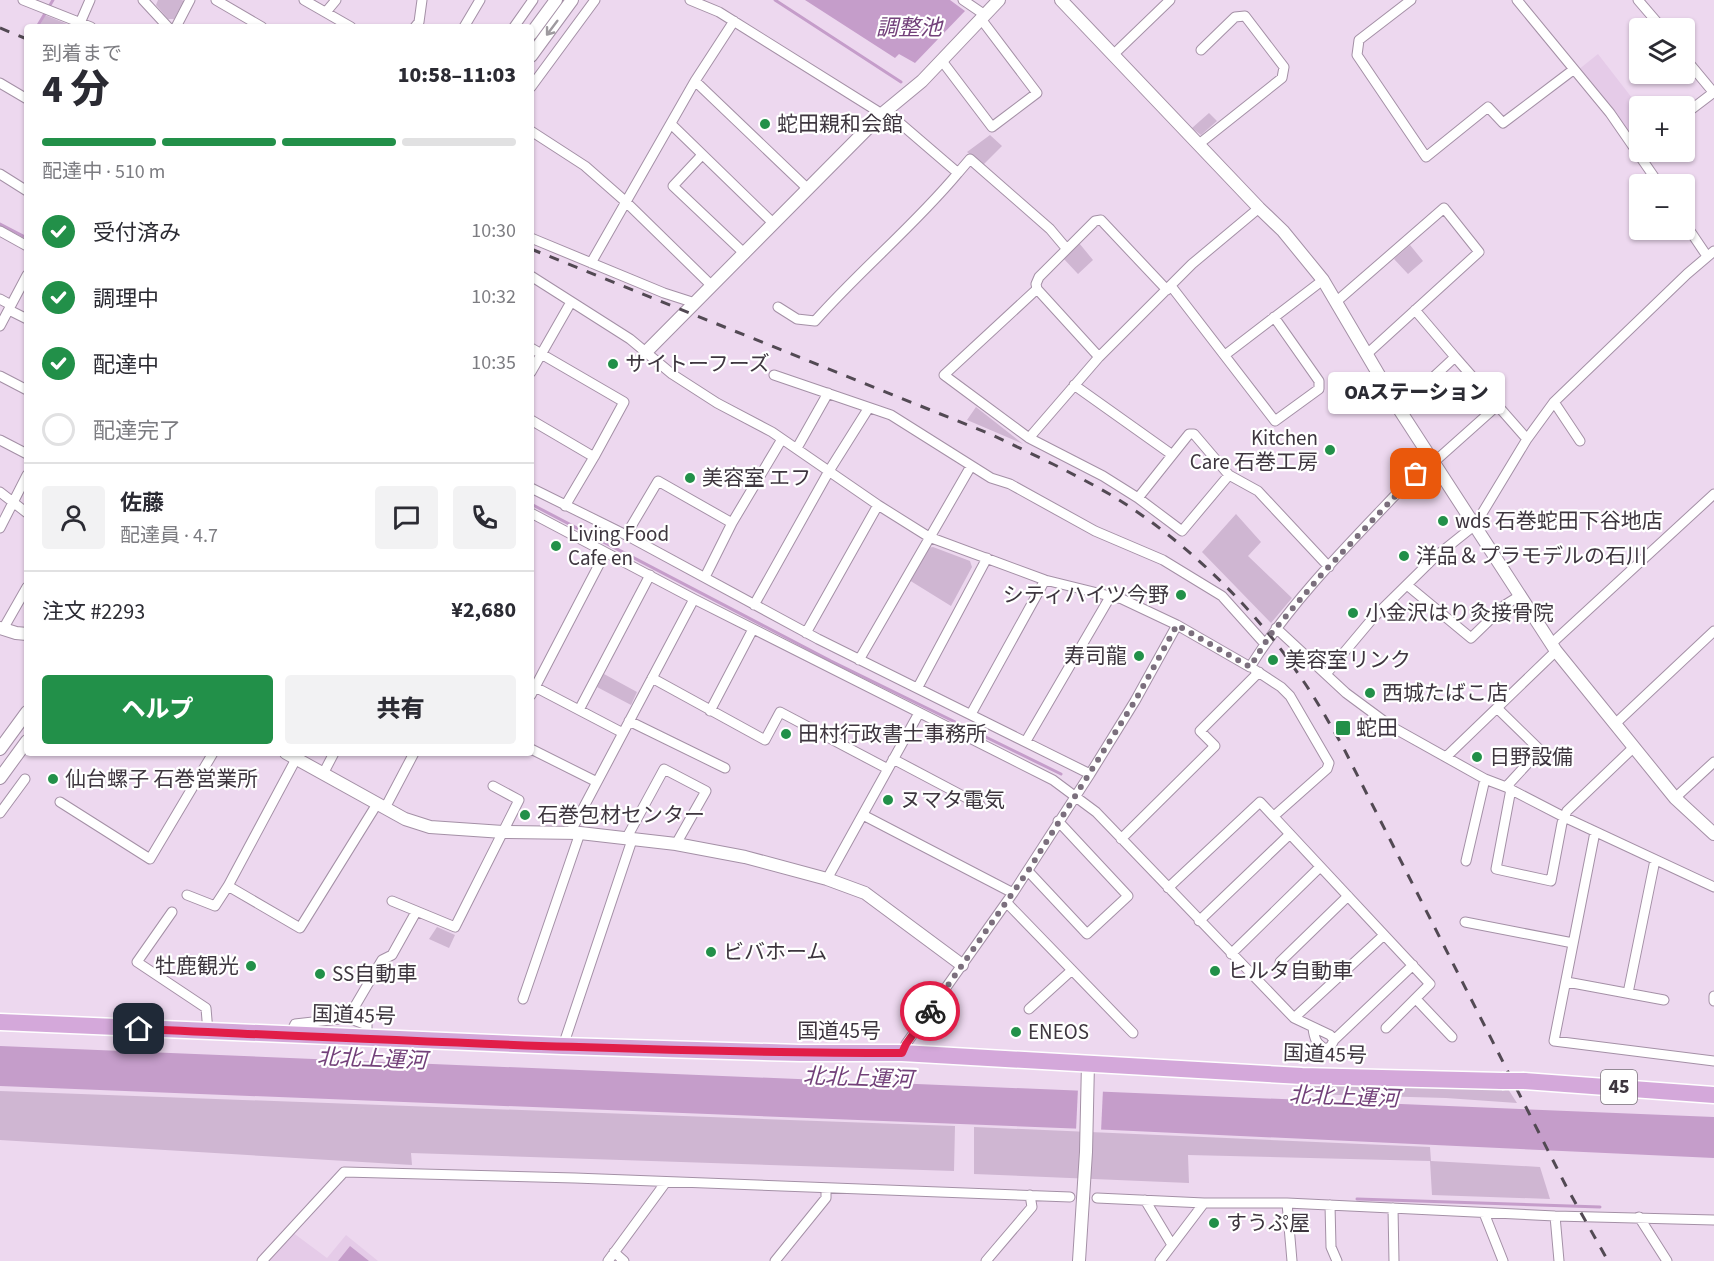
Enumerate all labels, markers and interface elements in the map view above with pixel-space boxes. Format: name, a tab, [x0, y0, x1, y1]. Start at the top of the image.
water label: 調整池	[876, 12, 944, 44]
map controls	[1629, 18, 1695, 240]
button: layers	[1629, 18, 1695, 84]
one-way arrow	[545, 20, 558, 36]
text: 到着まで	[42, 40, 122, 68]
text: 10:58–11:03	[398, 59, 516, 91]
text: 4 分	[42, 62, 110, 118]
button: +	[1629, 96, 1695, 162]
place label: 蛇田親和会館	[777, 109, 903, 139]
marker: 蛇田親和会館	[758, 117, 772, 131]
text: 配達中 · 510 m	[42, 158, 165, 186]
button: −	[1629, 174, 1695, 240]
icon: check	[42, 215, 75, 248]
text: 受付済み	[93, 217, 181, 249]
text: 10:30	[471, 217, 516, 245]
icon: check	[42, 281, 75, 314]
text: 調理中	[93, 283, 159, 315]
text: 10:32	[471, 283, 516, 311]
icon: check	[42, 347, 75, 380]
text: 配達中	[93, 349, 159, 381]
text: 10:35	[471, 349, 516, 377]
place label: サイトーフーズ	[625, 349, 770, 379]
marker: サイトーフーズ	[606, 357, 620, 371]
callout: OAステーション	[1328, 372, 1504, 414]
text: OAステーション	[1344, 379, 1489, 407]
text: 配達完了	[93, 415, 181, 447]
place label: Kitchen Care 石巻工房	[1190, 423, 1318, 477]
marker: Kitchen Care 石巻工房	[1323, 443, 1337, 457]
pin	[1390, 448, 1441, 499]
icon: bag	[1399, 457, 1432, 490]
place label: 美容室 エフ	[702, 463, 811, 493]
marker: 美容室 エフ	[683, 471, 697, 485]
button: person	[42, 486, 105, 549]
button: chat	[375, 486, 438, 549]
button: phone	[453, 486, 516, 549]
text: 佐藤	[120, 487, 164, 519]
place label: wds 石巻蛇田下谷地店	[1455, 506, 1663, 536]
marker: wds 石巻蛇田下谷地店	[1436, 514, 1450, 528]
place label: Living Food Cafe en	[568, 519, 669, 573]
text: 配達員 · 4.7	[120, 522, 218, 550]
marker: Living Food Cafe en	[549, 539, 563, 553]
place label: 洋品＆プラモデルの石川	[1416, 541, 1647, 571]
marker: 洋品＆プラモデルの石川	[1397, 549, 1411, 563]
place label: シティハイツ今野	[1003, 580, 1169, 610]
marker: シティハイツ今野	[1174, 588, 1188, 602]
text: ¥2,680	[451, 594, 516, 626]
text: 注文 #2293	[42, 596, 145, 628]
place label: 小金沢はり灸接骨院	[1365, 598, 1554, 628]
marker: 小金沢はり灸接骨院	[1346, 606, 1360, 620]
place label: 寿司龍	[1064, 641, 1127, 671]
place label: 美容室リンク	[1285, 645, 1411, 675]
marker: 寿司龍	[1132, 649, 1146, 663]
marker: 美容室リンク	[1266, 653, 1280, 667]
button: ヘルプ	[42, 675, 273, 744]
button: 共有	[285, 675, 516, 744]
place label: 西城たばこ店	[1382, 678, 1508, 708]
marker: 西城たばこ店	[1363, 686, 1377, 700]
place label: 蛇田	[1356, 713, 1398, 743]
place label: 田村行政書士事務所	[798, 719, 987, 749]
marker: 蛇田	[1334, 719, 1352, 737]
marker: 田村行政書士事務所	[779, 727, 793, 741]
place label: 日野設備	[1489, 742, 1573, 772]
marker: 日野設備	[1470, 750, 1484, 764]
place label: 仙台螺子 石巻営業所	[65, 764, 258, 794]
marker: 仙台螺子 石巻営業所	[46, 772, 60, 786]
place label: ヌマタ電気	[900, 785, 1005, 815]
marker: ヌマタ電気	[881, 793, 895, 807]
place label: 石巻包材センター	[537, 800, 705, 830]
marker: 石巻包材センター	[518, 808, 532, 822]
place label: ビバホーム	[723, 937, 827, 967]
marker: ビバホーム	[704, 945, 718, 959]
place label: 牡鹿観光	[155, 951, 239, 981]
place label: ヒルタ自動車	[1227, 956, 1353, 986]
marker: 牡鹿観光	[244, 959, 258, 973]
place label: SS自動車	[332, 959, 417, 989]
marker: ヒルタ自動車	[1208, 964, 1222, 978]
marker: SS自動車	[313, 967, 327, 981]
courier	[900, 981, 960, 1041]
icon: bike	[914, 995, 947, 1028]
street label: 国道45号	[312, 999, 396, 1031]
pin	[113, 1003, 164, 1054]
icon: home	[122, 1012, 155, 1045]
street label: 国道45号	[797, 1016, 881, 1046]
place label: ENEOS	[1028, 1017, 1089, 1047]
marker: ENEOS	[1009, 1025, 1023, 1039]
street label: 国道45号	[1283, 1038, 1367, 1070]
water label: 北北上運河	[316, 1041, 432, 1077]
water label: 北北上運河	[802, 1060, 918, 1096]
road number: 45	[1601, 1070, 1637, 1104]
water label: 北北上運河	[1288, 1079, 1404, 1115]
place label: すうぷ屋	[1226, 1208, 1310, 1238]
marker: すうぷ屋	[1207, 1216, 1221, 1230]

